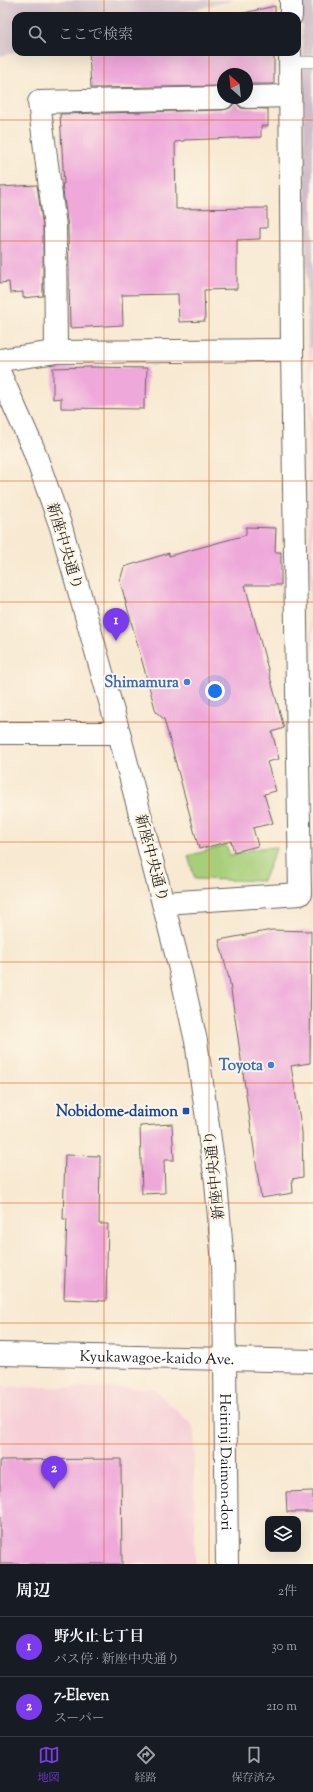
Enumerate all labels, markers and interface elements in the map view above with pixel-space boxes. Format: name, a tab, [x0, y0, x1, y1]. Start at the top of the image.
search box	[12, 12, 301, 56]
icon: search	[26, 23, 48, 45]
text: ここで検索	[58, 25, 133, 46]
north arrow	[217, 68, 253, 104]
street label: 新座中央通り	[40, 500, 87, 593]
pin: 1	[103, 608, 129, 641]
place label: Shimamura	[104, 673, 179, 694]
marker: Shimamura	[182, 677, 192, 687]
your location	[205, 681, 225, 701]
street label: 新座中央通り	[129, 812, 172, 905]
place label: Toyota	[219, 1056, 263, 1077]
marker: Toyota	[266, 1060, 276, 1070]
place label: Nobidome-daimon	[56, 1102, 178, 1123]
marker: Nobidome-daimon	[181, 1106, 191, 1116]
street label: 新座中央通り	[200, 1129, 231, 1221]
street label: Kyukawagoe-kaido Ave.	[79, 1347, 235, 1371]
street label: Heirinji Daimon-dori	[213, 1393, 236, 1531]
pin: 2	[41, 1456, 67, 1489]
map controls	[265, 1516, 301, 1552]
button: layers	[265, 1516, 301, 1552]
text: 周辺	[16, 1580, 50, 1604]
text: 2件	[278, 1583, 297, 1601]
text: 野火止七丁目	[54, 1627, 144, 1648]
text: 1	[27, 1638, 31, 1656]
text: 30 m	[271, 1638, 297, 1656]
text: バス停 · 新座中央通り	[54, 1651, 180, 1669]
text: 7-Eleven	[54, 1686, 109, 1707]
text: 2	[26, 1698, 32, 1716]
text: 210 m	[266, 1698, 297, 1716]
text: スーパー	[54, 1710, 105, 1728]
tab: 地図	[38, 1744, 60, 1786]
tab: 経路	[135, 1744, 157, 1786]
tab: 保存済み	[232, 1744, 276, 1786]

